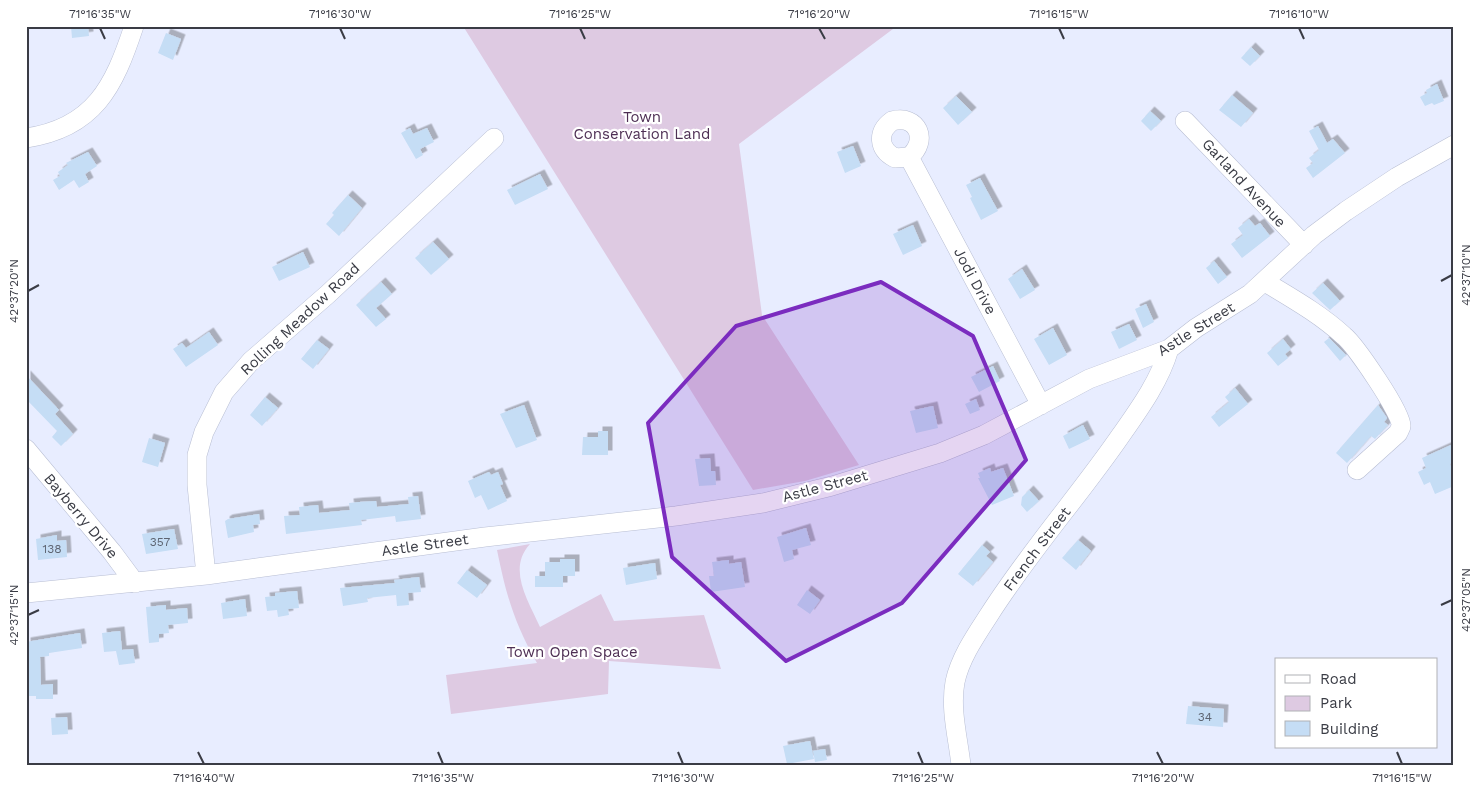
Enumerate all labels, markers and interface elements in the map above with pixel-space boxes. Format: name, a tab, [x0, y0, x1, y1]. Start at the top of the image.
text: 71°16'35"W	[69, 7, 131, 21]
text: 71°16'30"W	[309, 7, 372, 21]
text: 71°16'25"W	[549, 7, 611, 21]
text: 71°16'20"W	[788, 7, 851, 21]
text: 71°16'15"W	[1029, 7, 1089, 21]
text: 71°16'10"W	[1269, 7, 1330, 21]
park label: Town Conservation Land	[574, 108, 710, 143]
street label: Garland Avenue	[1198, 135, 1290, 231]
street label: Jodi Drive	[950, 244, 1000, 318]
text: 42°37'10"N	[1459, 244, 1473, 306]
text: 42°37'20"N	[7, 259, 21, 323]
street label: Rolling Meadow Road	[237, 259, 363, 379]
street label: Astle Street	[1154, 298, 1238, 360]
street label: Astle Street	[780, 466, 870, 506]
street label: Bayberry Drive	[40, 470, 122, 562]
street label: French Street	[1000, 503, 1075, 594]
street label: Astle Street	[380, 530, 470, 560]
house number: 357	[150, 535, 171, 549]
house number: 138	[42, 542, 62, 556]
text: 42°37'05"N	[1459, 568, 1473, 632]
text: 42°37'15"N	[7, 584, 21, 646]
park label: Town Open Space	[506, 643, 638, 661]
legend	[1275, 658, 1438, 748]
text: Road	[1320, 670, 1357, 688]
text: Park	[1320, 694, 1353, 712]
house number: 34	[1198, 710, 1212, 724]
text: Building	[1320, 720, 1378, 738]
text: 71°16'40"W	[173, 771, 235, 785]
text: 71°16'35"W	[412, 771, 474, 785]
text: 71°16'30"W	[652, 771, 715, 785]
text: 71°16'25"W	[892, 771, 954, 785]
text: 71°16'20"W	[1132, 771, 1195, 785]
text: 71°16'15"W	[1372, 771, 1432, 785]

